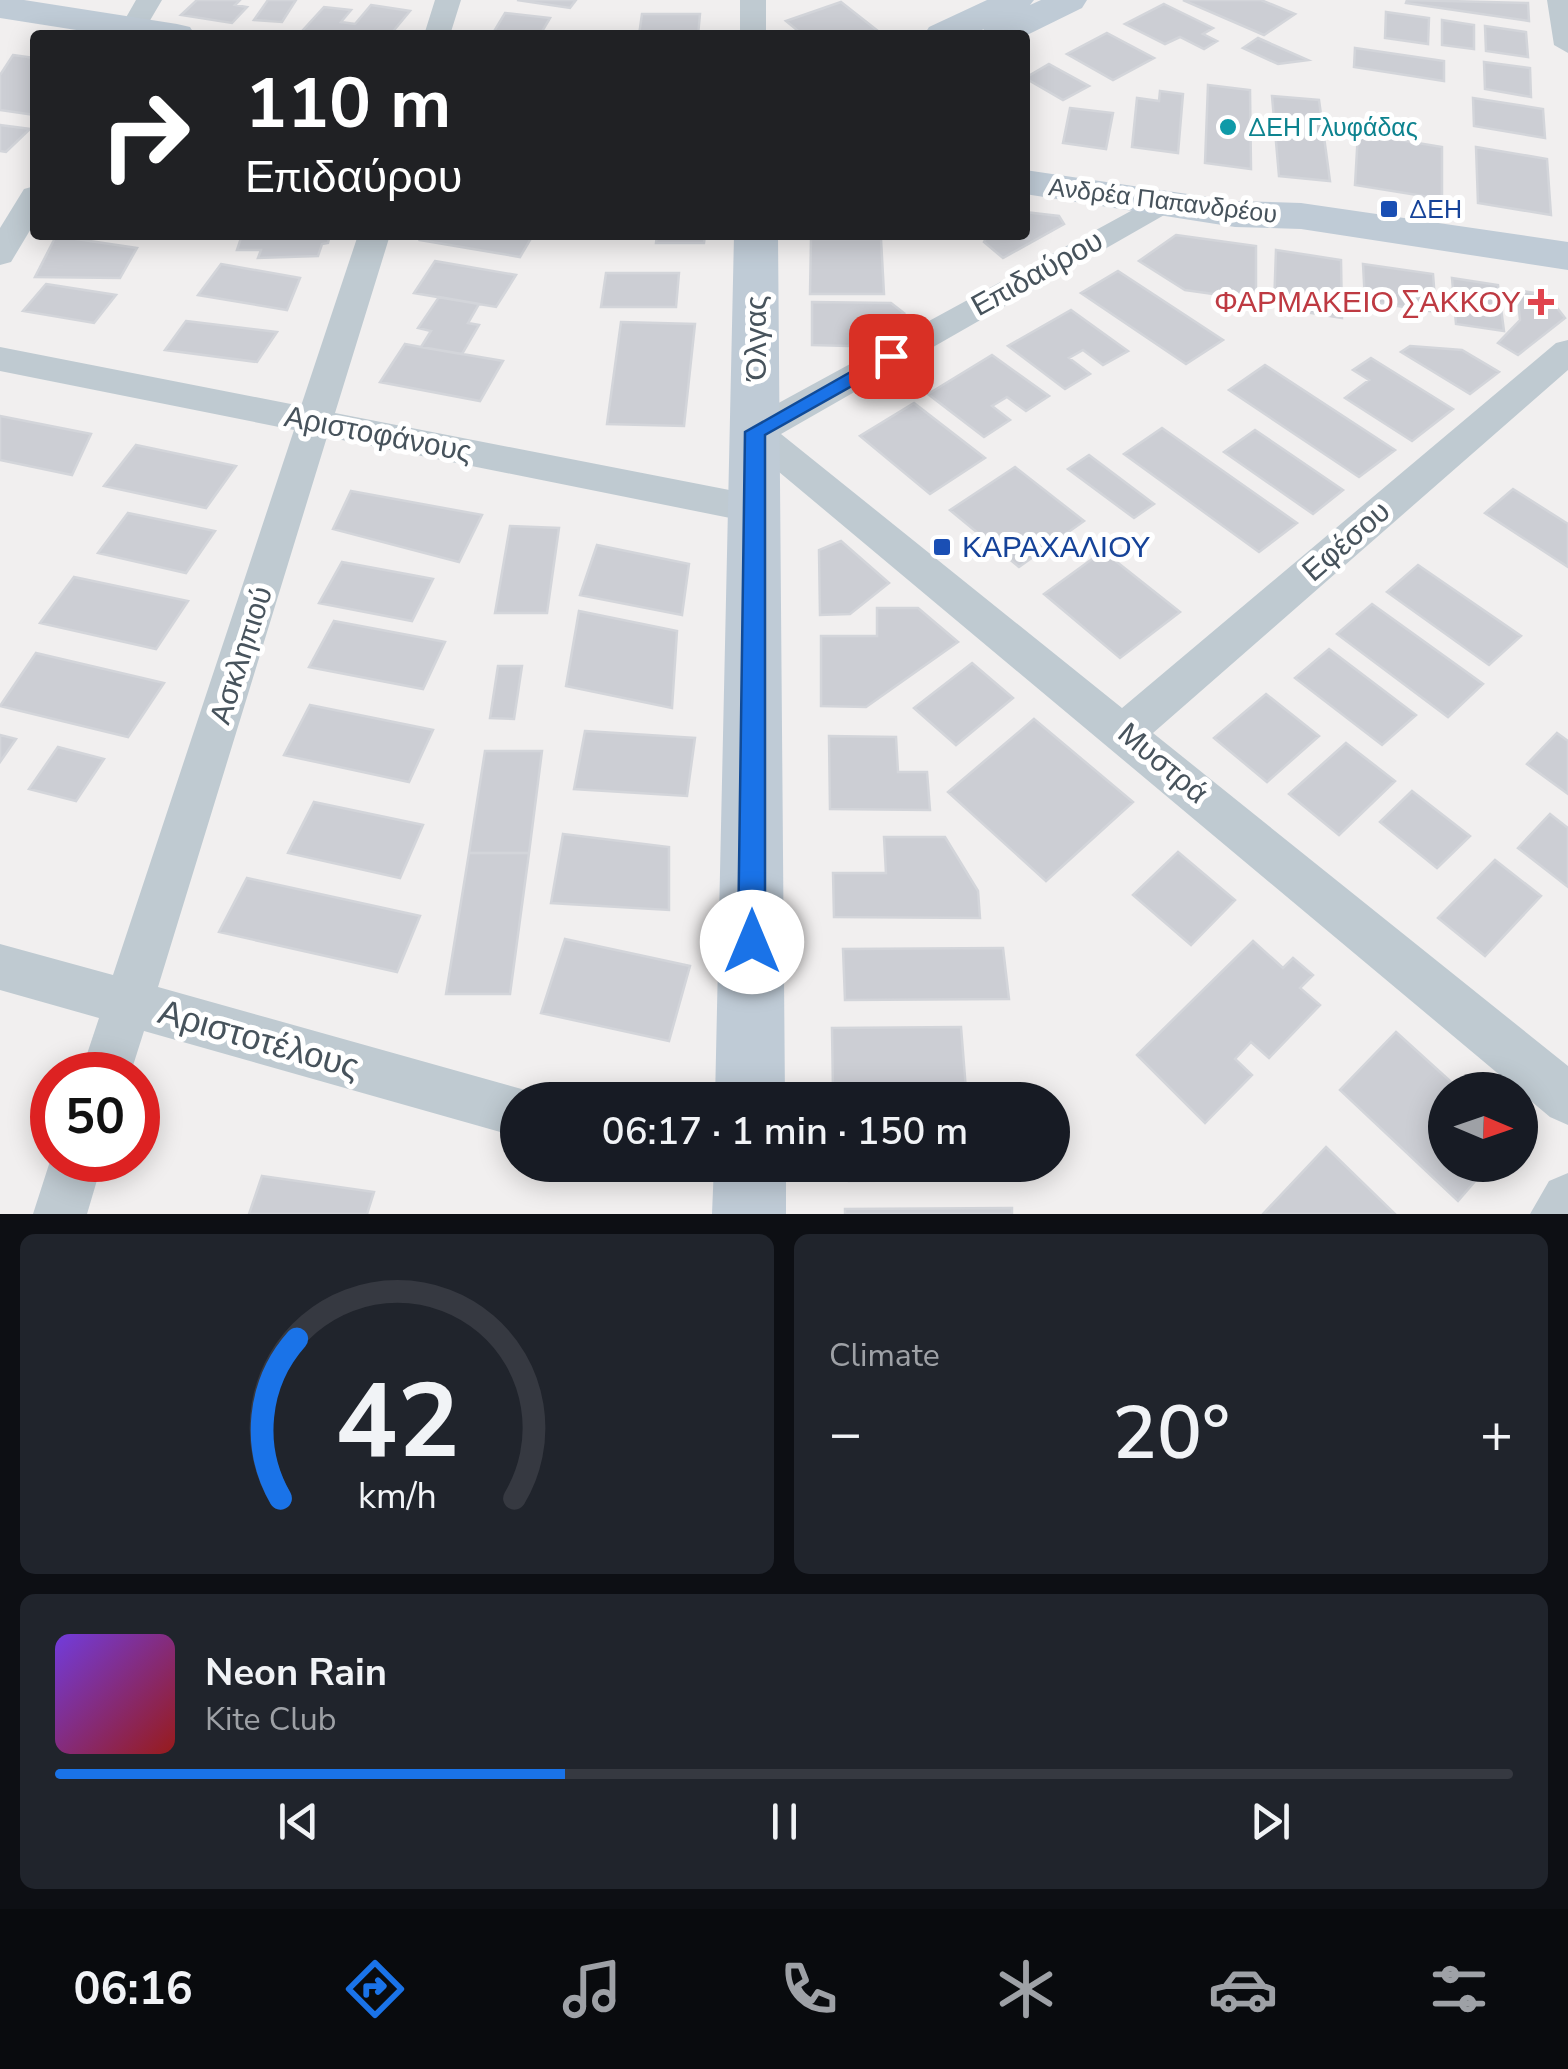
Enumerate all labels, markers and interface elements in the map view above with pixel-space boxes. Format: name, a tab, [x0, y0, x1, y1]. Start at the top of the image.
text: 110 m	[245, 56, 451, 152]
icon: right	[80, 70, 210, 200]
place label: ΔΕΗ Γλυφάδας	[1248, 111, 1418, 145]
marker: ΔΕΗ Γλυφάδας	[1217, 116, 1239, 138]
text: Επιδαύρου	[245, 147, 462, 208]
street label: Ανδρέα Παπανδρέου	[1047, 170, 1279, 232]
place label: ΔΕΗ	[1409, 193, 1462, 227]
marker: ΔΕΗ	[1378, 198, 1400, 220]
street label: Επιδαύρου	[964, 220, 1111, 326]
place label: ΦΑΡΜΑΚΕΙΟ ΣΑΚΚΟΥ	[1214, 282, 1521, 323]
marker: ΦΑΡΜΑΚΕΙΟ ΣΑΚΚΟΥ	[1530, 291, 1552, 313]
street label: Όλγας	[736, 295, 777, 383]
pin	[849, 314, 934, 399]
icon: arrive	[864, 329, 919, 384]
street label: Αριστοφάνους	[281, 396, 475, 473]
street label: Εφέσου	[1293, 492, 1399, 591]
place label: ΚΑΡΑΧΑΛΙΟΥ	[962, 527, 1151, 568]
marker: ΚΑΡΑΧΑΛΙΟΥ	[931, 536, 953, 558]
street label: Ασκληπιού	[200, 581, 283, 729]
street label: Μυστρά	[1109, 714, 1217, 813]
position arrow	[700, 890, 804, 994]
street label: Αριστοτέλους	[153, 988, 365, 1091]
speed limit sign: 50	[30, 1052, 160, 1182]
north arrow	[1428, 1072, 1538, 1182]
map controls	[1428, 1072, 1538, 1182]
text: 06:17 · 1 min · 150 m	[602, 1106, 968, 1157]
text: Climate	[829, 1334, 940, 1377]
text: 42	[335, 1351, 459, 1493]
text: 20°	[1112, 1382, 1230, 1484]
text: −	[829, 1396, 862, 1471]
text: +	[1480, 1396, 1513, 1471]
text: km/h	[358, 1472, 436, 1521]
text: Neon Rain	[205, 1647, 387, 1698]
text: Kite Club	[205, 1698, 336, 1741]
icon: previous	[271, 1794, 326, 1849]
icon: pause	[757, 1794, 812, 1849]
icon: next	[1243, 1794, 1298, 1849]
icon: directions	[340, 1954, 410, 2024]
icon: music	[557, 1954, 627, 2024]
icon: phone	[774, 1954, 844, 2024]
icon: climate	[991, 1954, 1061, 2024]
icon: car	[1208, 1954, 1278, 2024]
icon: filters	[1424, 1954, 1494, 2024]
text: 06:16	[73, 1959, 193, 2020]

